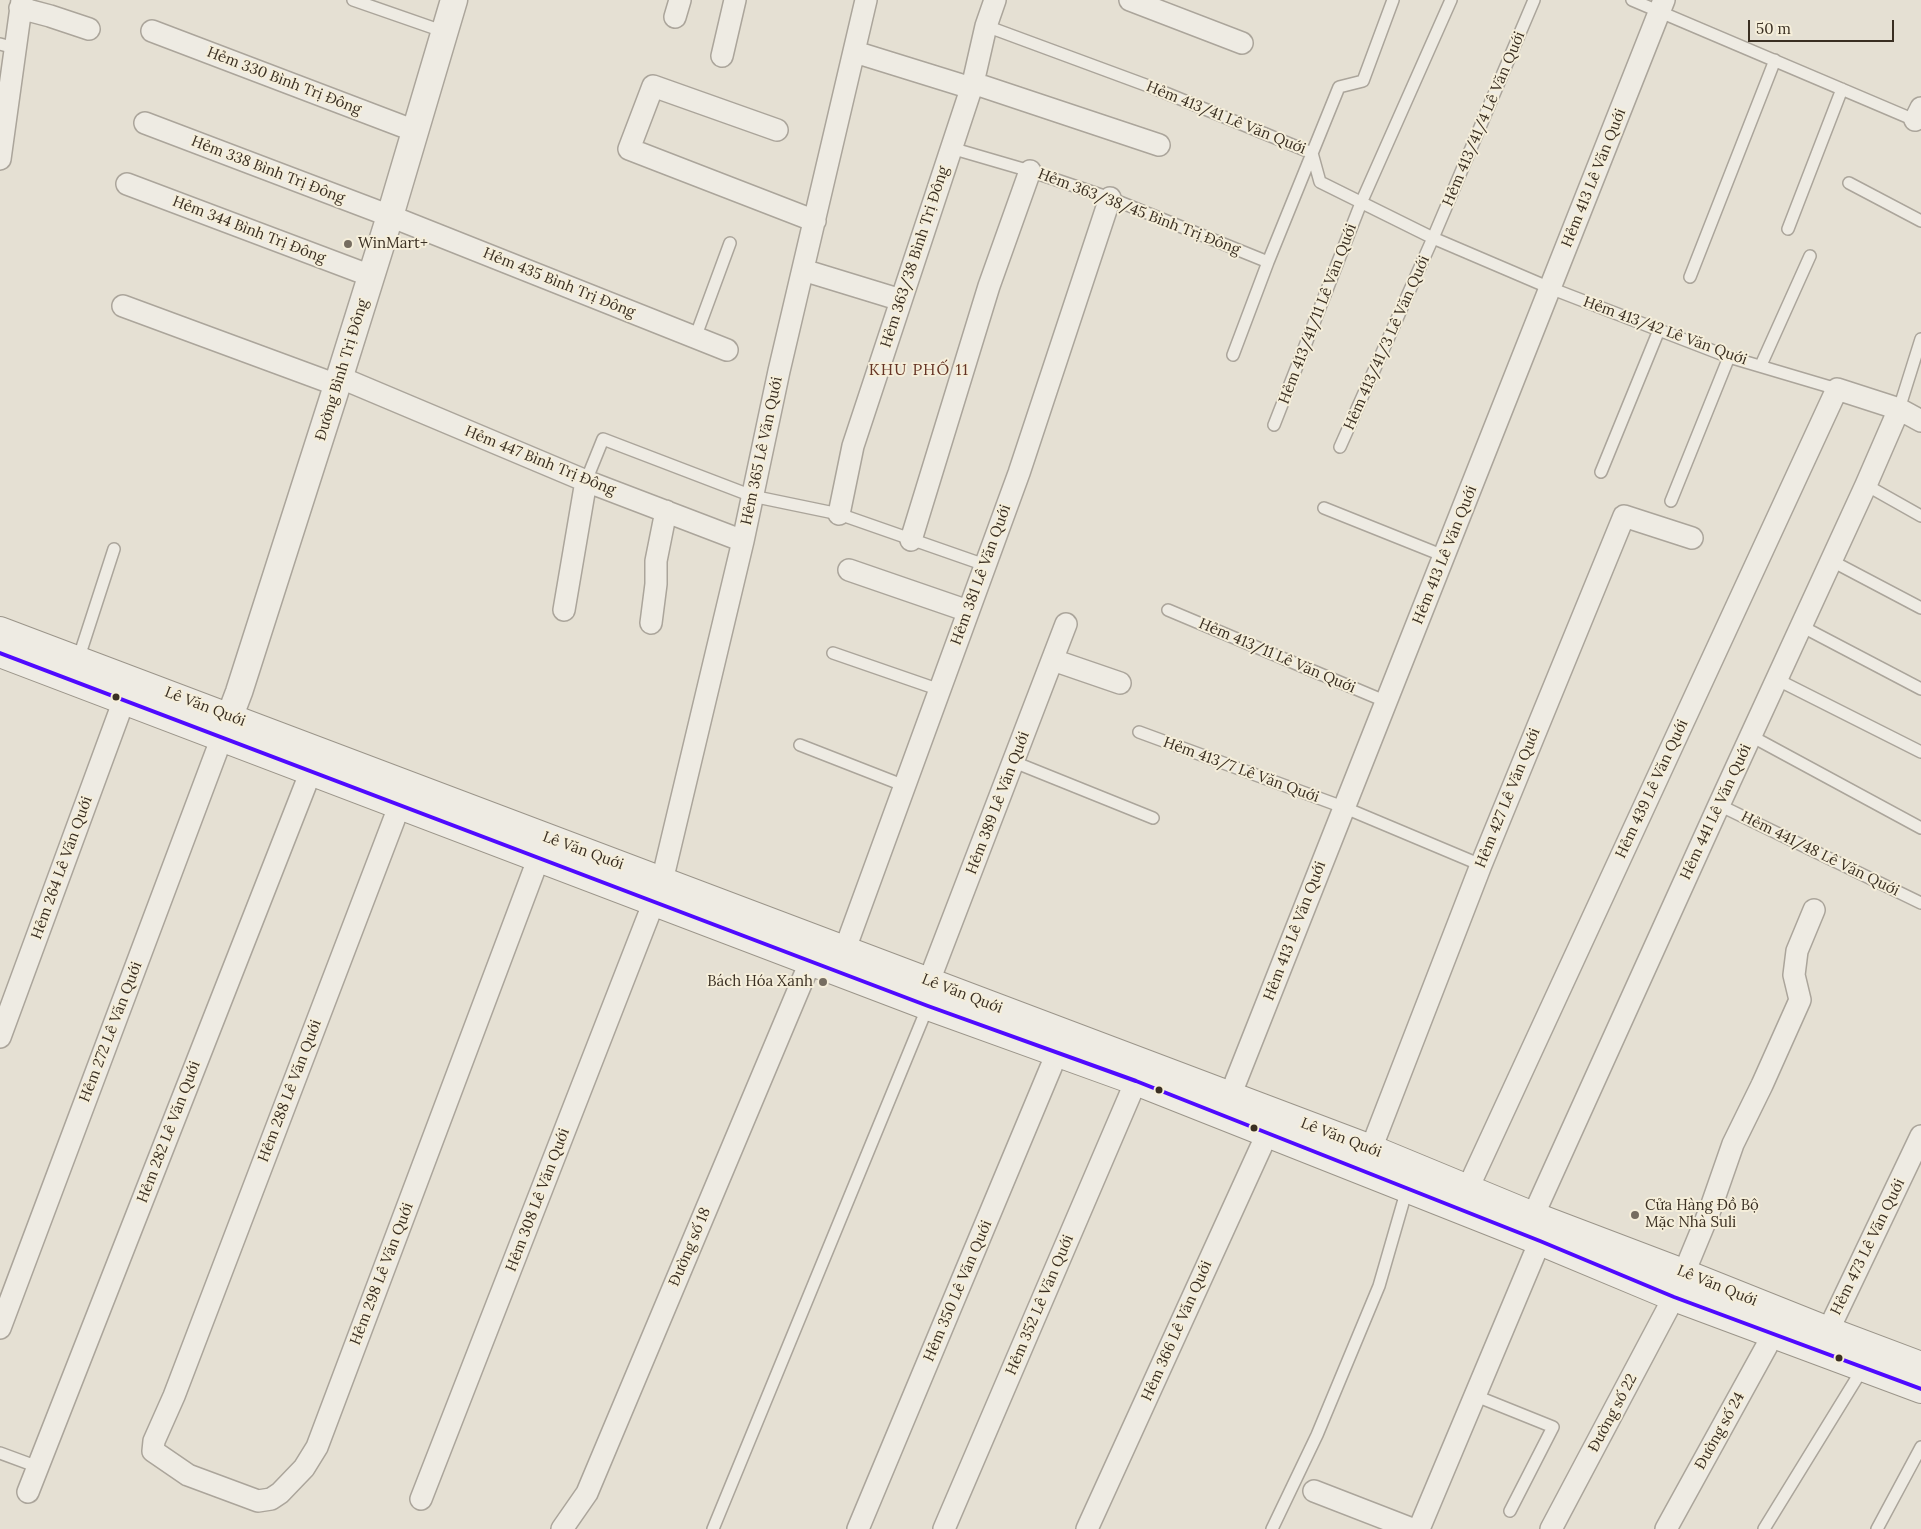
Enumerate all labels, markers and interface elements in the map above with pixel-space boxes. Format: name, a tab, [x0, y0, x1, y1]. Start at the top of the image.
scale bar	[1751, 10, 1897, 42]
text: 50 m	[1756, 19, 1791, 38]
street label: Hẻm 413/41/4 Lê Văn Quới	[1439, 29, 1529, 209]
street label: Hẻm 330 Bình Trị Đông	[204, 43, 364, 119]
street label: Hẻm 413/41 Lê Văn Quới	[1144, 78, 1308, 158]
street label: Hẻm 413 Lê Văn Quới	[1558, 106, 1630, 250]
street label: Hẻm 338 Bình Trị Đông	[189, 132, 347, 208]
street label: Hẻm 363/38 Bình Trị Đông	[877, 164, 953, 350]
street label: Hẻm 363/38/45 Bình Trị Đông	[1035, 165, 1243, 259]
street label: Hẻm 344 Bình Trị Đông	[170, 192, 328, 268]
street label: Hẻm 413/41/11 Lê Văn Quới	[1275, 221, 1361, 407]
place label: WinMart+	[358, 235, 428, 253]
marker: WinMart+	[342, 238, 354, 250]
street label: Hẻm 435 Bình Trị Đông	[480, 244, 638, 322]
street label: Hẻm 413/41/3 Lê Văn Quới	[1340, 253, 1434, 433]
street label: Hẻm 413/42 Lê Văn Quới	[1581, 293, 1749, 369]
street label: Đường Bình Trị Đông	[312, 297, 372, 443]
district label: KHU PHỐ 11	[868, 360, 970, 380]
street label: Hẻm 365 Lê Văn Quới	[737, 375, 787, 527]
street label: Hẻm 447 Bình Trị Đông	[462, 422, 618, 500]
street label: Hẻm 413 Lê Văn Quới	[1409, 483, 1481, 627]
street label: Hẻm 381 Lê Văn Quới	[947, 502, 1015, 648]
street label: Hẻm 413/11 Lê Văn Quới	[1196, 615, 1358, 697]
street label: Lê Văn Quới	[162, 683, 248, 731]
unlabelled marker	[111, 692, 121, 702]
street label: Hẻm 439 Lê Văn Quới	[1612, 717, 1692, 861]
street label: Hẻm 427 Lê Văn Quới	[1472, 726, 1544, 870]
street label: Hẻm 389 Lê Văn Quới	[962, 729, 1034, 877]
street label: Hẻm 413/7 Lê Văn Quới	[1161, 733, 1321, 807]
street label: Hẻm 441 Lê Văn Quới	[1677, 741, 1755, 883]
street label: Hẻm 264 Lê Văn Quới	[28, 794, 96, 942]
street label: Hẻm 441/48 Lê Văn Quới	[1738, 808, 1902, 900]
street label: Lê Văn Quới	[540, 828, 626, 874]
street label: Hẻm 413 Lê Văn Quới	[1260, 859, 1330, 1003]
street label: Hẻm 272 Lê Văn Quới	[76, 959, 146, 1105]
street label: Lê Văn Quới	[919, 970, 1005, 1018]
place label: Bách Hóa Xanh	[707, 973, 813, 991]
marker: Bách Hóa Xanh	[817, 976, 829, 988]
street label: Hẻm 288 Lê Văn Quới	[255, 1017, 325, 1165]
street label: Hẻm 282 Lê Văn Quới	[134, 1059, 204, 1205]
unlabelled marker	[1154, 1085, 1164, 1095]
street label: Lê Văn Quới	[1298, 1114, 1384, 1162]
unlabelled marker	[1249, 1123, 1259, 1133]
street label: Hẻm 308 Lê Văn Quới	[502, 1126, 574, 1274]
street label: Hẻm 473 Lê Văn Quới	[1827, 1176, 1909, 1318]
place label: Cửa Hàng Đồ Bộ Mặc Nhà Suli	[1645, 1197, 1759, 1232]
street label: Hẻm 298 Lê Văn Quới	[347, 1200, 417, 1348]
street label: Đường số 18	[665, 1205, 715, 1289]
marker: Cửa Hàng Đồ Bộ Mặc Nhà Suli	[1629, 1209, 1641, 1221]
street label: Hẻm 350 Lê Văn Quới	[920, 1218, 996, 1364]
street label: Hẻm 352 Lê Văn Quới	[1002, 1232, 1078, 1378]
street label: Hẻm 366 Lê Văn Quới	[1138, 1258, 1216, 1404]
street label: Lê Văn Quới	[1674, 1262, 1760, 1310]
unlabelled marker	[1834, 1353, 1844, 1363]
street label: Đường số 22	[1585, 1371, 1641, 1455]
street label: Đường số 24	[1691, 1389, 1749, 1473]

